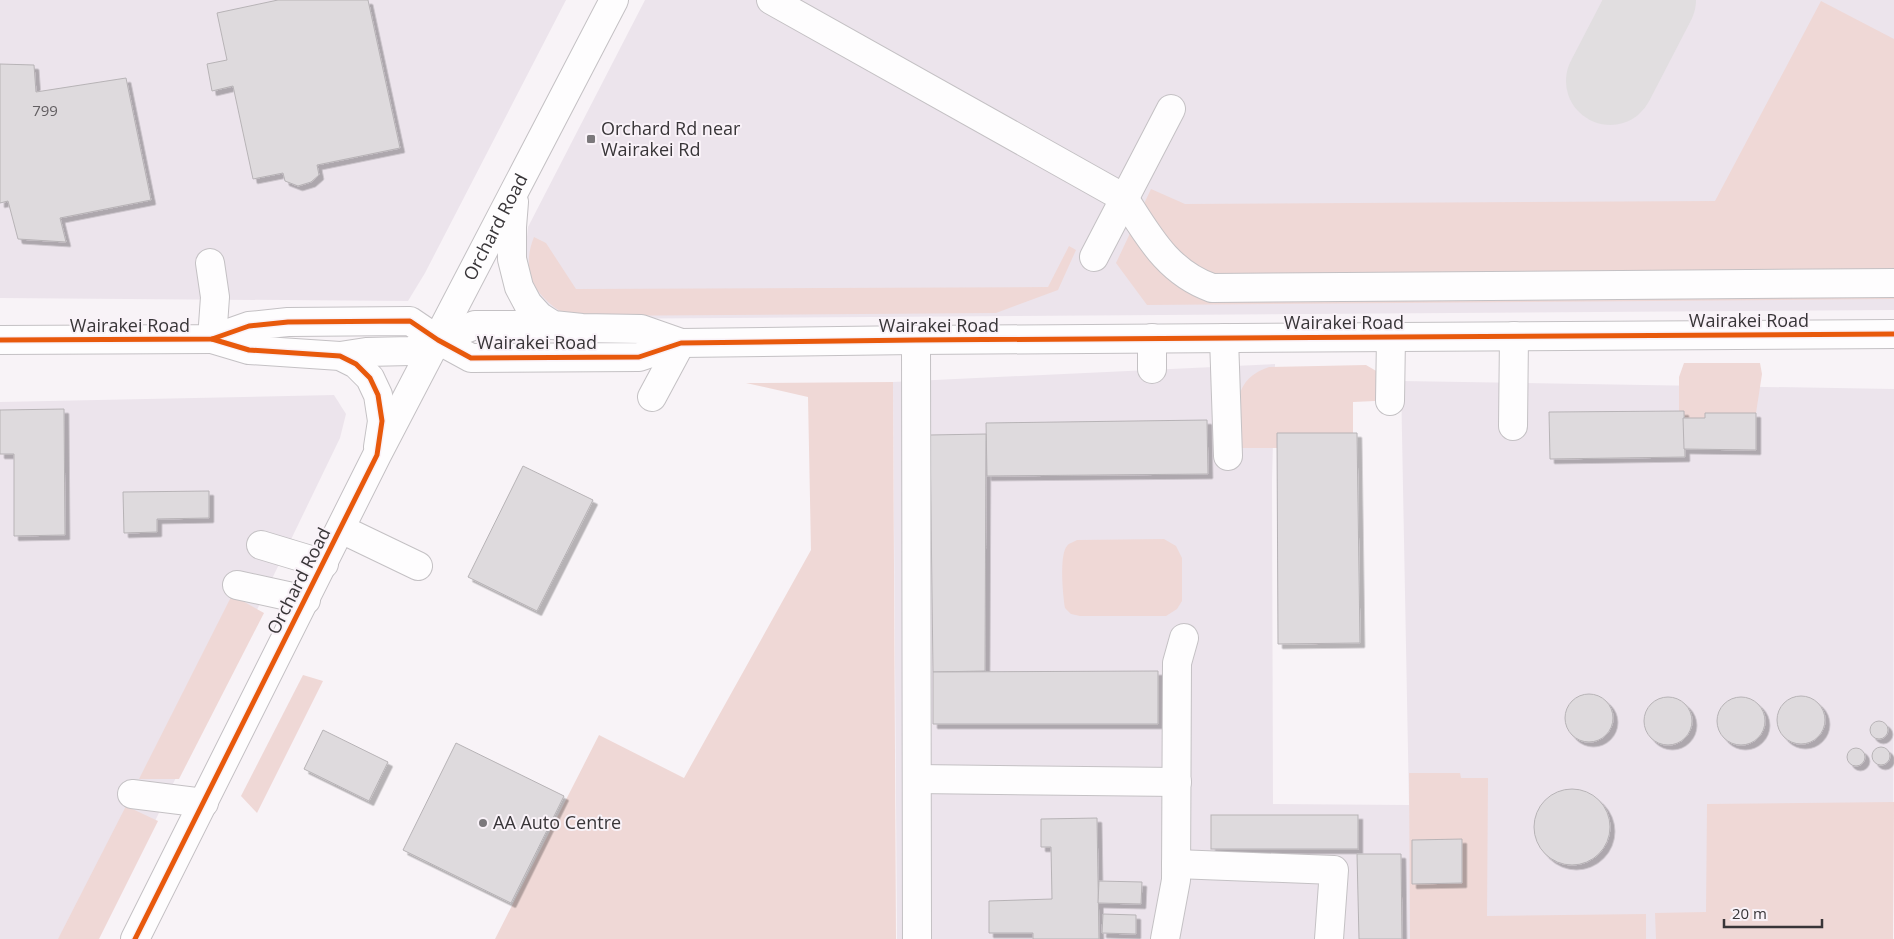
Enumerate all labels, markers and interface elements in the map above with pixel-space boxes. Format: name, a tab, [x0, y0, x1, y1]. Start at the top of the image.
house number: 799	[32, 100, 58, 120]
place label: Orchard Rd near Wairakei Rd	[601, 116, 741, 161]
marker: Orchard Rd near Wairakei Rd	[585, 133, 597, 145]
street label: Orchard Road	[457, 169, 532, 284]
street label: Wairakei Road	[1689, 308, 1809, 332]
street label: Wairakei Road	[1284, 310, 1404, 334]
street label: Wairakei Road	[70, 313, 190, 337]
street label: Wairakei Road	[879, 313, 999, 337]
street label: Wairakei Road	[477, 330, 597, 354]
street label: Orchard Road	[261, 523, 335, 638]
place label: AA Auto Centre	[493, 810, 621, 834]
marker: AA Auto Centre	[477, 817, 489, 829]
scale bar	[1724, 896, 1822, 928]
text: 20 m	[1732, 903, 1767, 923]

